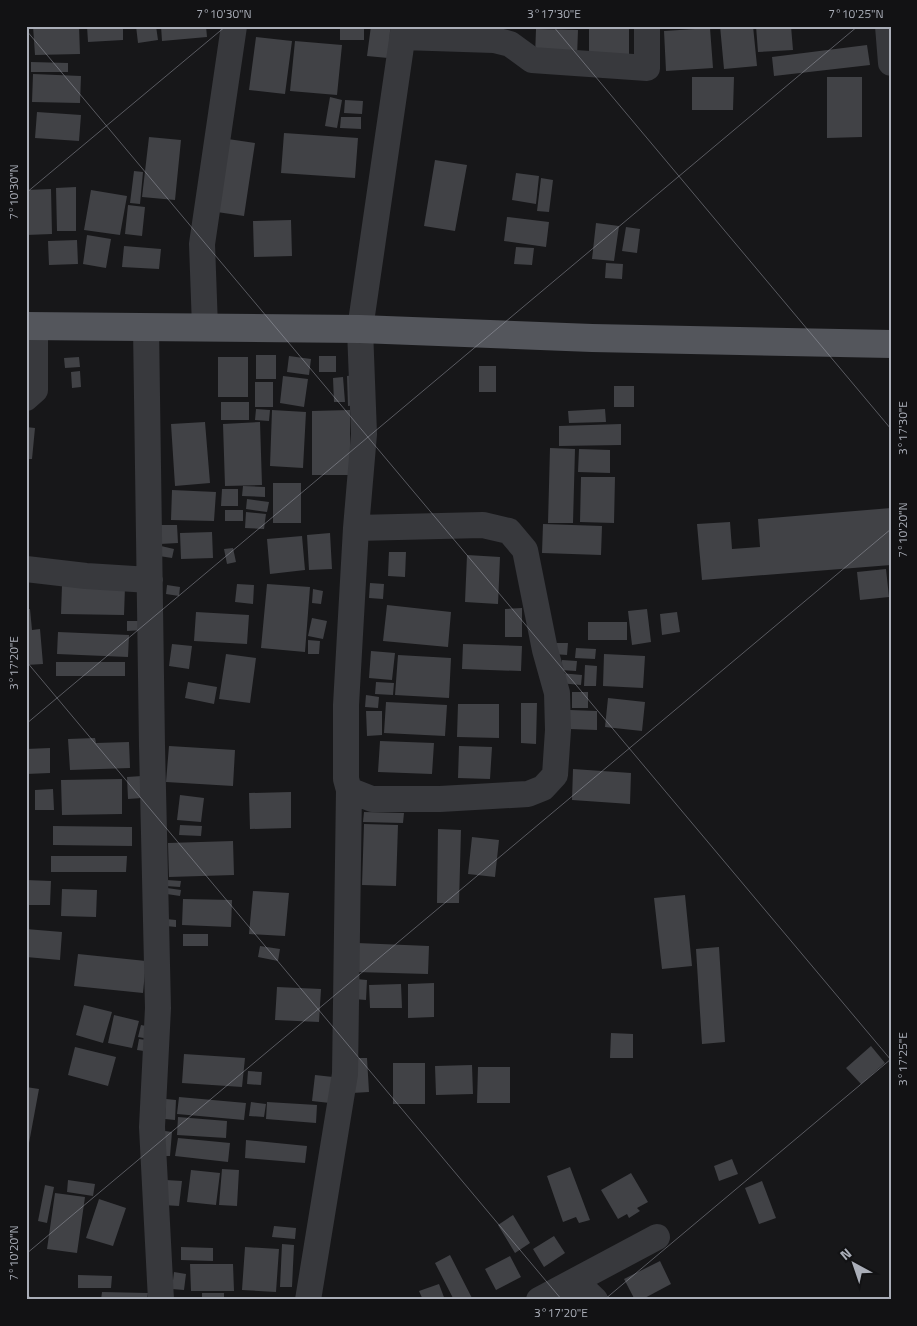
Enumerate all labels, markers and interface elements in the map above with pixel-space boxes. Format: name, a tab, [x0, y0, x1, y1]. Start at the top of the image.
text: 7°10'30"N	[196, 4, 252, 23]
text: 3°17'30"E	[527, 4, 581, 23]
text: 7°10'25"N	[828, 4, 884, 23]
text: 7°10'30"N	[4, 164, 23, 220]
text: 3°17'30"E	[893, 401, 912, 455]
text: 7°10'20"N	[893, 502, 912, 558]
text: 3°17'20"E	[4, 636, 23, 690]
text: 3°17'25"E	[893, 1032, 912, 1086]
text: 7°10'20"N	[4, 1225, 23, 1281]
north arrow	[830, 1238, 880, 1288]
text: N	[835, 1242, 856, 1265]
text: 3°17'20"E	[534, 1303, 588, 1322]

